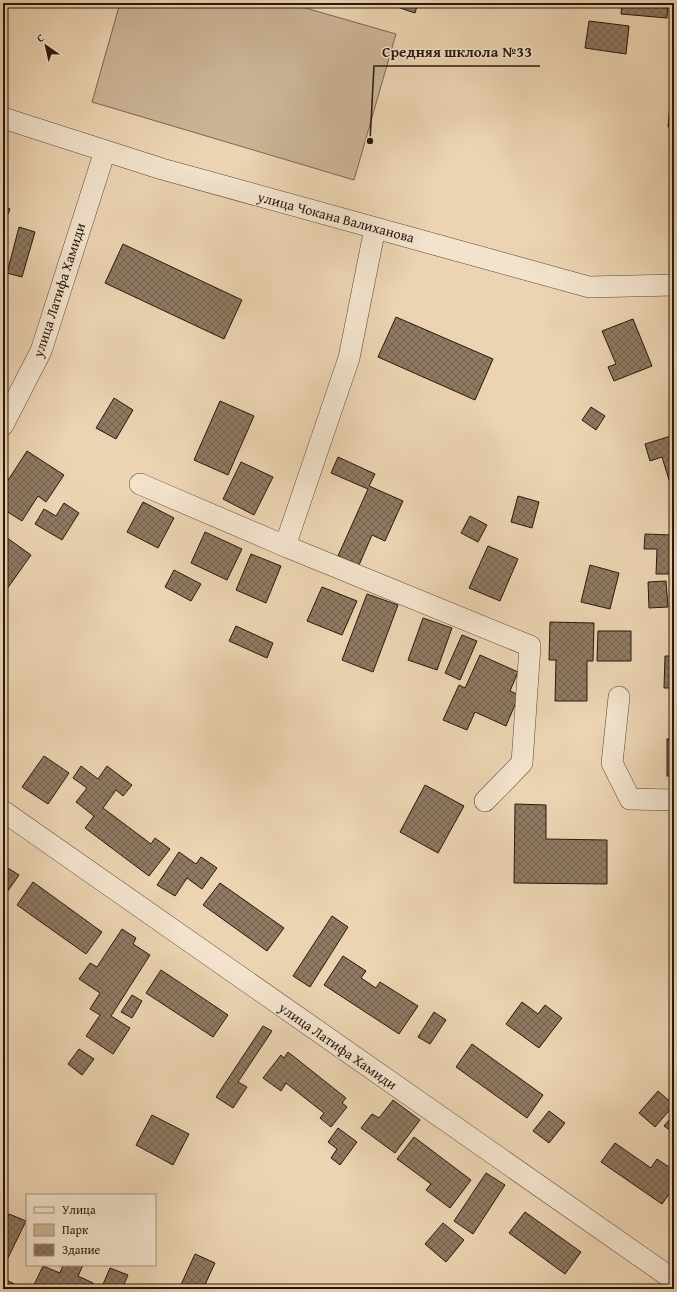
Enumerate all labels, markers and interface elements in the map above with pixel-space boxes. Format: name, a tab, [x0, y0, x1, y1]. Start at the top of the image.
north arrow	[26, 26, 66, 66]
text: С	[33, 29, 47, 46]
callout: Средняя шклола №33	[374, 39, 540, 66]
text: Средняя шклола №33	[382, 41, 532, 62]
street label: улица Чокана Валиханова	[254, 186, 417, 248]
street label: улица Латифа Хамиди	[28, 220, 90, 361]
street label: улица Латифа Хамиди	[274, 997, 401, 1094]
legend	[26, 1194, 156, 1266]
text: Улица	[62, 1201, 96, 1218]
text: Парк	[62, 1221, 89, 1238]
text: Здание	[62, 1241, 101, 1258]

